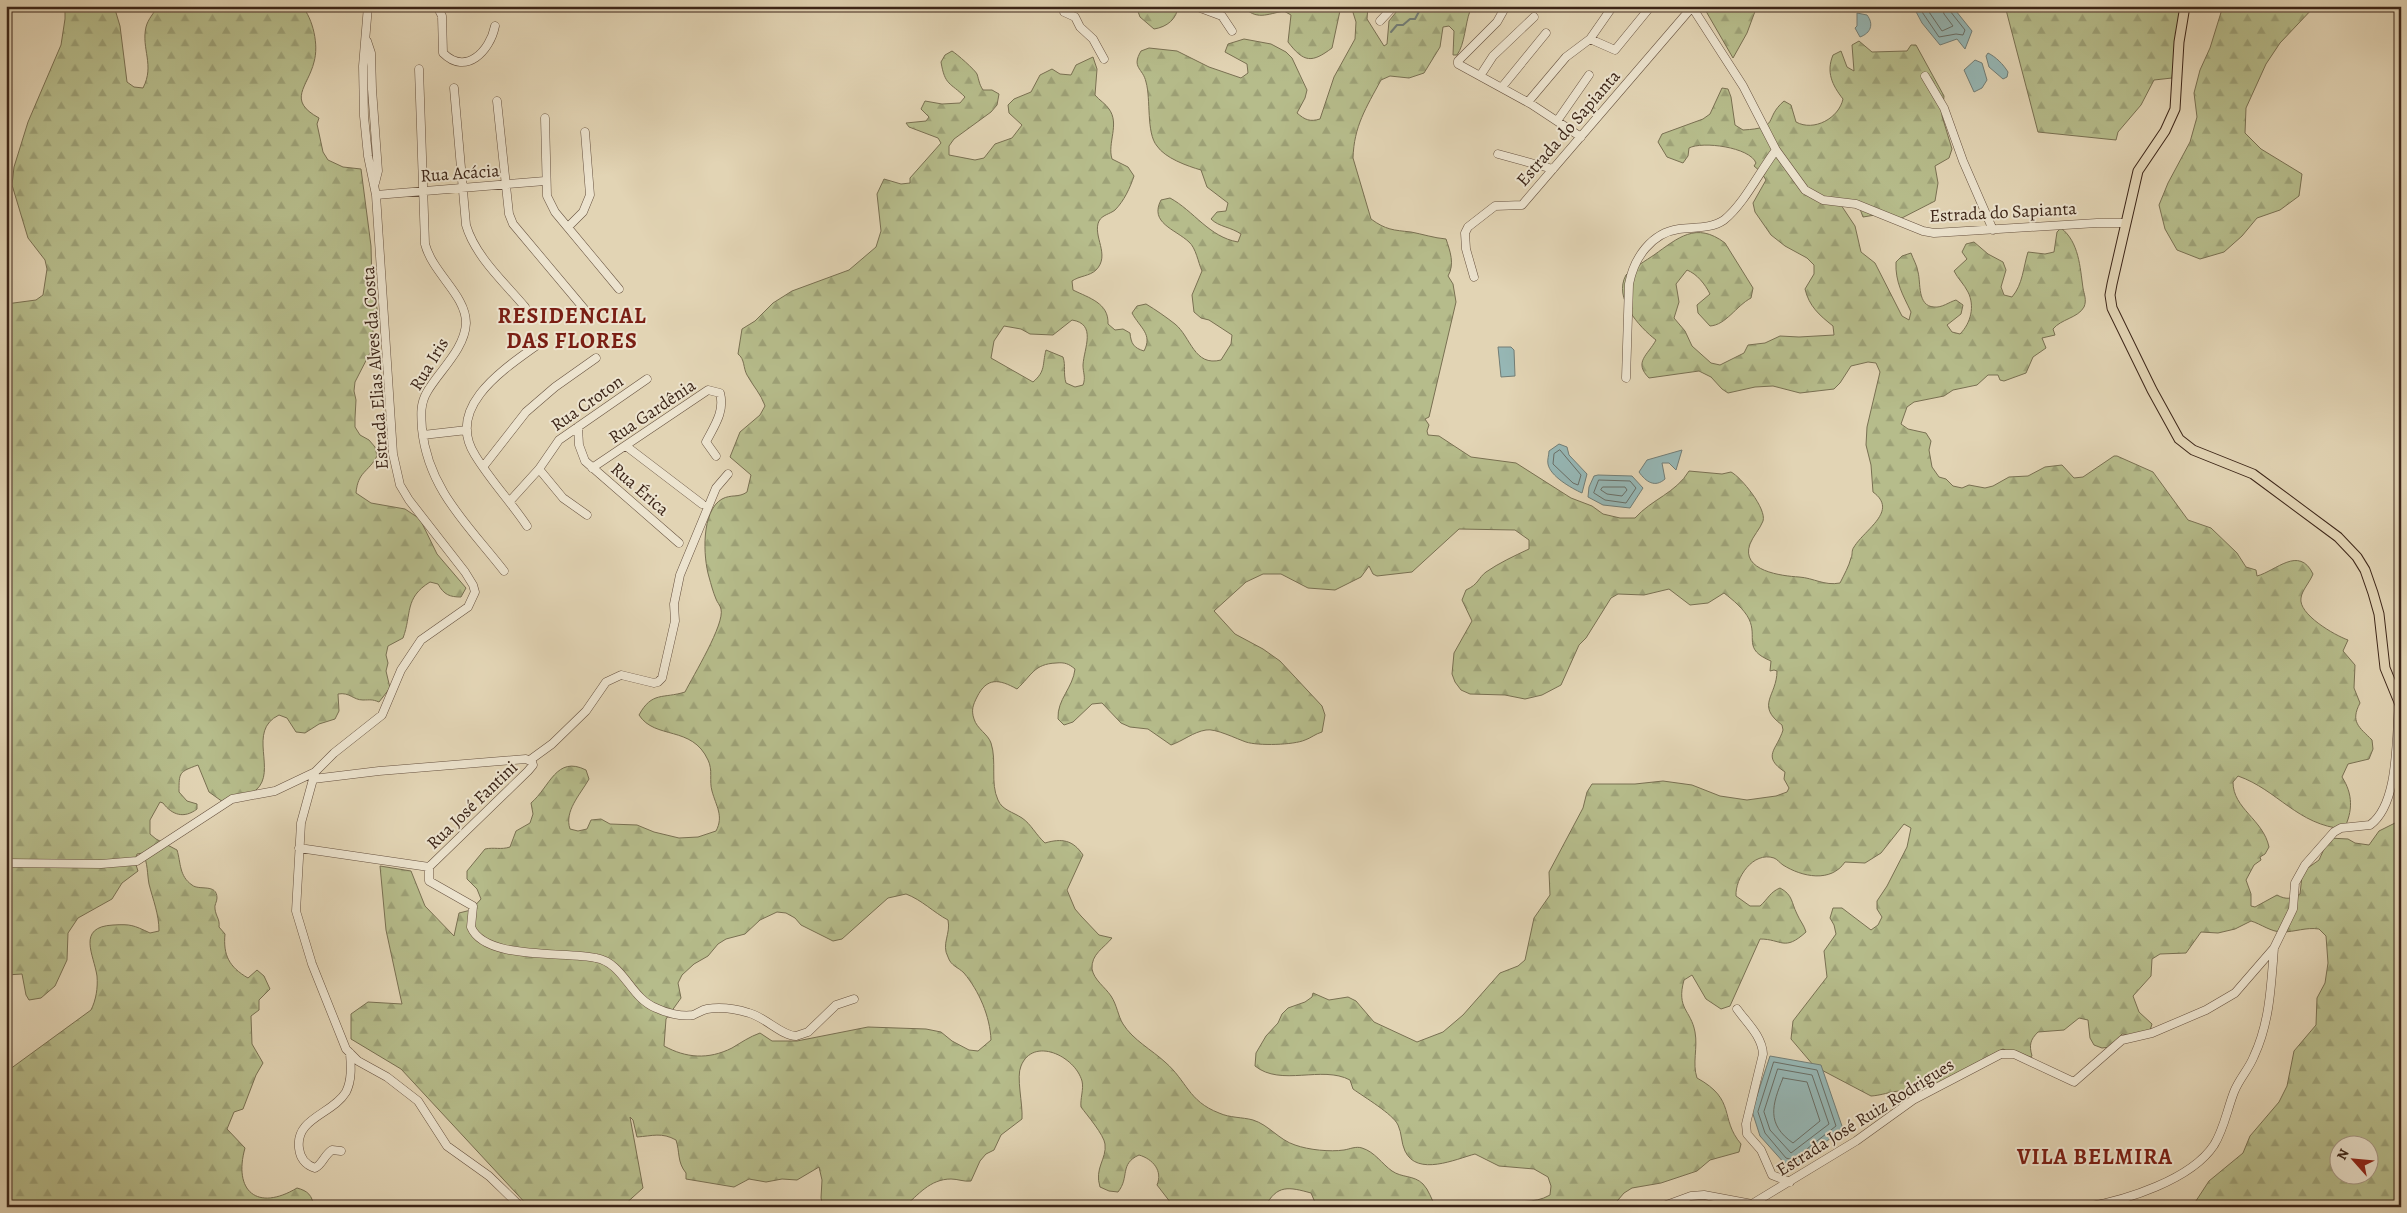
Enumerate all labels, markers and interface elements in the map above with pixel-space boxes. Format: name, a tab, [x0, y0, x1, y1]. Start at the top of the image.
street label: Estrada do Sapianta	[1511, 64, 1626, 192]
street label: Rua Acácia	[420, 158, 501, 188]
street label: Estrada do Sapianta	[1929, 196, 2078, 228]
street label: Estrada Elias Alves da Costa	[356, 265, 394, 471]
district label: RESIDENCIAL DAS FLORES	[497, 301, 647, 356]
street label: Rua Iris	[404, 333, 454, 395]
street label: Rua Croton	[546, 369, 628, 437]
street label: Rua Gardênia	[604, 373, 701, 449]
street label: Rua Érica	[606, 457, 675, 521]
street label: Rua José Fantini	[421, 755, 523, 855]
street label: Estrada José Ruiz Rodrigues	[1771, 1052, 1959, 1182]
north arrow	[2330, 1136, 2380, 1186]
district label: VILA BELMIRA	[2016, 1142, 2173, 1172]
text: N	[2332, 1145, 2354, 1163]

